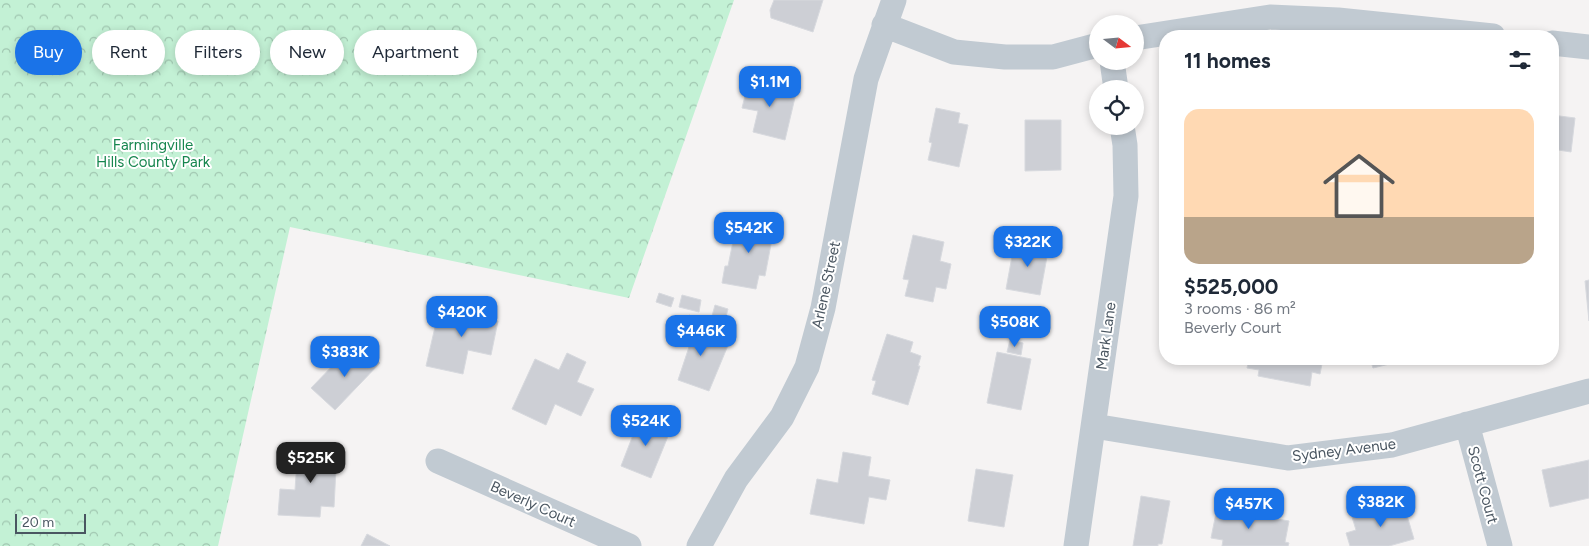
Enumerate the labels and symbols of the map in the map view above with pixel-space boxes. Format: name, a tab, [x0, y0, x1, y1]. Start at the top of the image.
north arrow	[1089, 15, 1144, 70]
pin: $1.1M	[735, 66, 805, 108]
park label: Farmingville Hills County Park	[96, 136, 211, 171]
pin: $542K	[714, 212, 784, 254]
pin: $322K	[993, 226, 1063, 268]
street label: Arlene Street	[808, 239, 844, 330]
pin: $420K	[427, 296, 497, 338]
street label: Mark Lane	[1092, 301, 1120, 371]
pin: $508K	[980, 306, 1050, 348]
pin: $446K	[666, 314, 736, 357]
pin: $383K	[310, 336, 380, 378]
pin: $524K	[611, 404, 681, 447]
street label: Sydney Avenue	[1291, 435, 1397, 465]
pin: $525K	[276, 442, 346, 484]
street label: Scott Court	[1464, 444, 1502, 526]
street label: Beverly Court	[488, 477, 579, 531]
pin: $382K	[1346, 486, 1416, 528]
pin: $457K	[1214, 488, 1284, 530]
scale bar	[15, 511, 86, 534]

